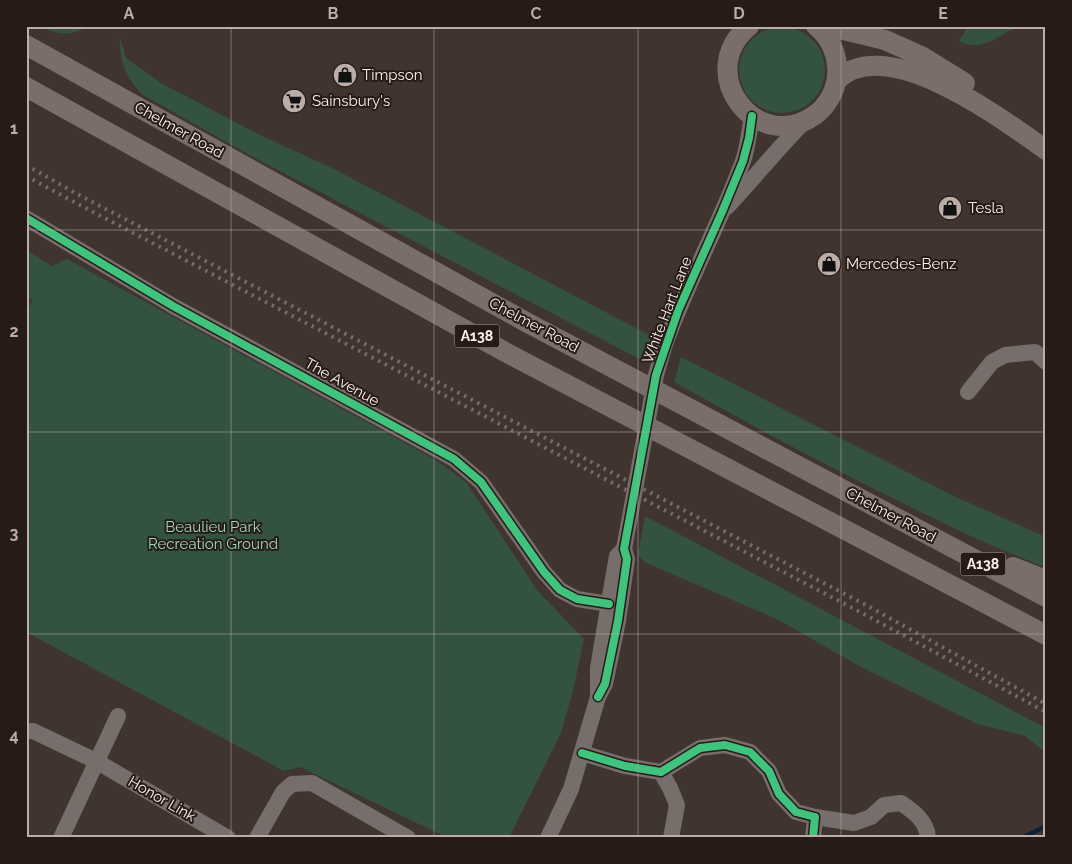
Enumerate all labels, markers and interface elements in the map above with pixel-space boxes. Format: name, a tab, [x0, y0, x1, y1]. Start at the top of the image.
text: A	[124, 4, 135, 23]
text: B	[328, 4, 339, 23]
text: C	[531, 4, 542, 23]
text: D	[733, 4, 745, 23]
text: E	[938, 4, 948, 23]
shop icon: Timpson	[332, 62, 358, 88]
place label: Timpson	[362, 66, 422, 84]
supermarket icon: Sainsbury's	[281, 88, 307, 114]
place label: Sainsbury's	[312, 92, 390, 110]
street label: Chelmer Road	[131, 98, 227, 162]
text: 1	[10, 119, 18, 138]
shop icon: Tesla	[937, 195, 963, 221]
place label: Tesla	[968, 199, 1004, 217]
shop icon: Mercedes-Benz	[816, 251, 842, 277]
street label: White Hart Lane	[638, 254, 696, 366]
place label: Mercedes-Benz	[846, 255, 956, 273]
street label: Chelmer Road	[486, 294, 582, 356]
text: 2	[9, 322, 19, 341]
road number: A138	[454, 324, 500, 348]
street label: The Avenue	[301, 354, 383, 410]
street label: Chelmer Road	[843, 484, 939, 546]
park label: Beaulieu Park Recreation Ground	[148, 518, 278, 553]
text: 3	[10, 524, 19, 543]
road number: A138	[960, 552, 1006, 576]
text: 4	[9, 726, 19, 745]
street label: Honor Link	[125, 772, 199, 826]

